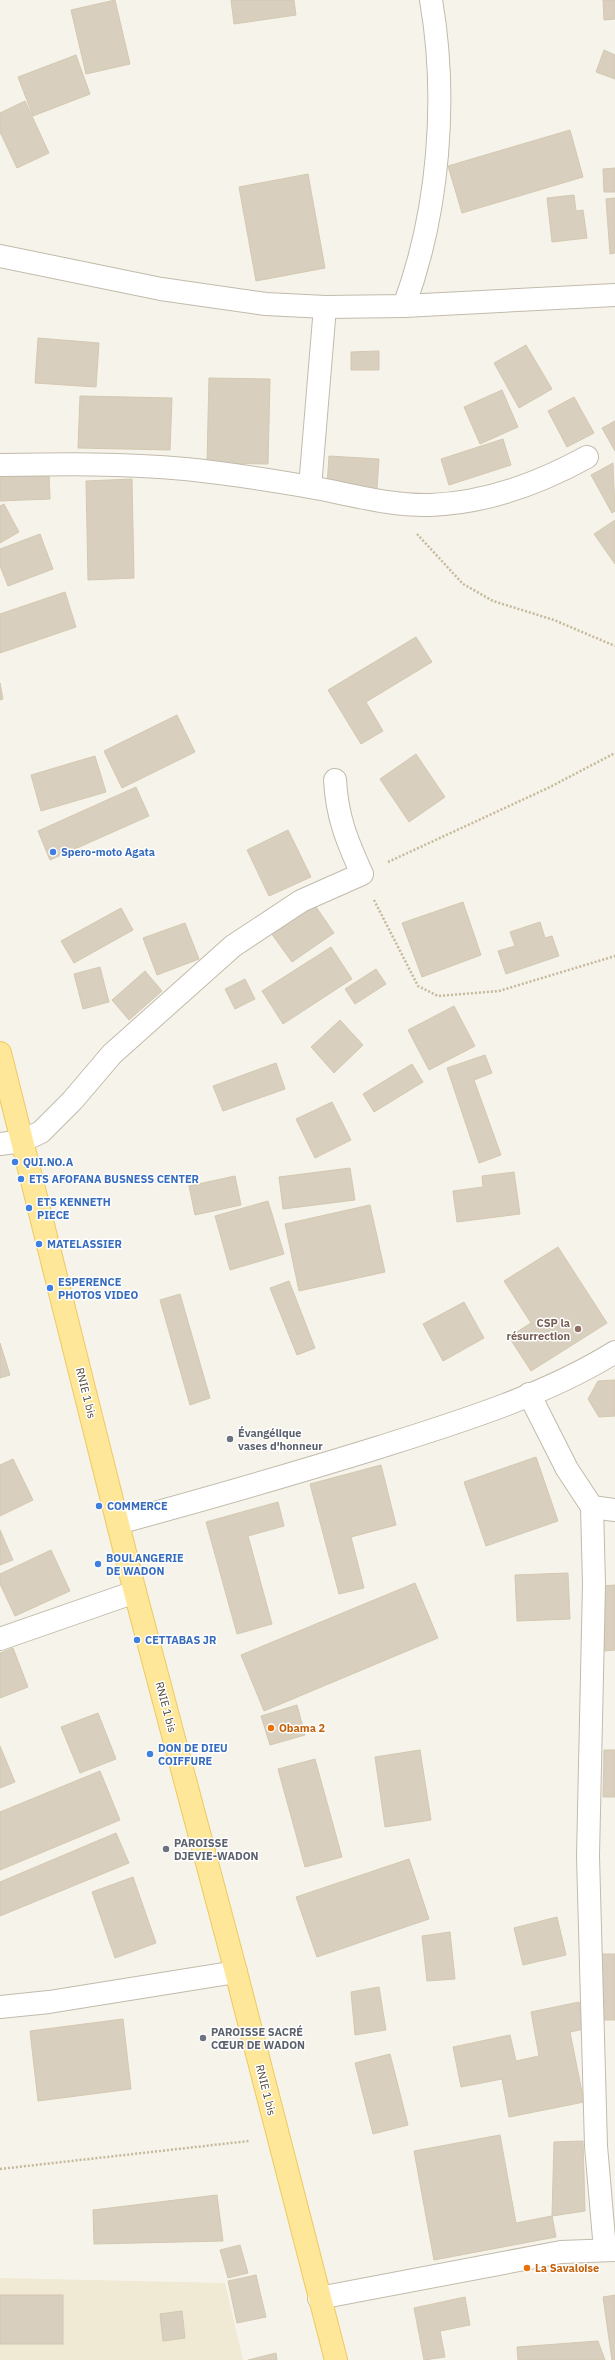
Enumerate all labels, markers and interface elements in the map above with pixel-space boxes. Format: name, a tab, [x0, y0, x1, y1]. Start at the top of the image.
place label: Spero-moto Agata	[61, 845, 155, 859]
marker: Spero-moto Agata	[48, 847, 58, 857]
place label: QUI.NO.A	[23, 1155, 74, 1169]
marker: QUI.NO.A	[10, 1157, 20, 1167]
place label: ETS AFOFANA BUSNESS CENTER	[29, 1172, 199, 1186]
marker: ETS AFOFANA BUSNESS CENTER	[16, 1174, 26, 1184]
place label: ETS KENNETH PIECE	[37, 1195, 111, 1222]
marker: ETS KENNETH PIECE	[24, 1203, 34, 1213]
place label: MATELASSIER	[47, 1237, 122, 1251]
marker: MATELASSIER	[34, 1239, 44, 1249]
place label: ESPERENCE PHOTOS VIDEO	[58, 1275, 138, 1302]
marker: ESPERENCE PHOTOS VIDEO	[45, 1283, 55, 1293]
place label: CSP la résurrection	[507, 1316, 570, 1343]
marker: CSP la résurrection	[573, 1324, 583, 1334]
street label: RNIE 1 bis	[73, 1366, 99, 1420]
place label: Évangélique vases d'honneur	[238, 1425, 323, 1453]
marker: Évangélique vases d'honneur	[225, 1434, 235, 1444]
place label: COMMERCE	[107, 1499, 168, 1513]
marker: COMMERCE	[94, 1501, 104, 1511]
place label: BOULANGERIE DE WADON	[106, 1551, 184, 1578]
marker: BOULANGERIE DE WADON	[93, 1559, 103, 1569]
place label: CETTABAS JR	[145, 1633, 216, 1647]
marker: CETTABAS JR	[132, 1635, 142, 1645]
street label: RNIE 1 bis	[153, 1680, 179, 1734]
place label: Obama 2	[279, 1721, 325, 1735]
marker: Obama 2	[266, 1723, 276, 1733]
place label: DON DE DIEU COIFFURE	[158, 1741, 228, 1768]
marker: DON DE DIEU COIFFURE	[145, 1749, 155, 1759]
place label: PAROISSE DJEVIE-WADON	[174, 1836, 259, 1863]
marker: PAROISSE DJEVIE-WADON	[161, 1844, 171, 1854]
place label: PAROISSE SACRÉ CŒUR DE WADON	[211, 2024, 305, 2052]
marker: PAROISSE SACRÉ CŒUR DE WADON	[198, 2033, 208, 2043]
street label: RNIE 1 bis	[253, 2063, 279, 2117]
place label: La Savaloise	[535, 2261, 599, 2275]
marker: La Savaloise	[522, 2263, 532, 2273]

